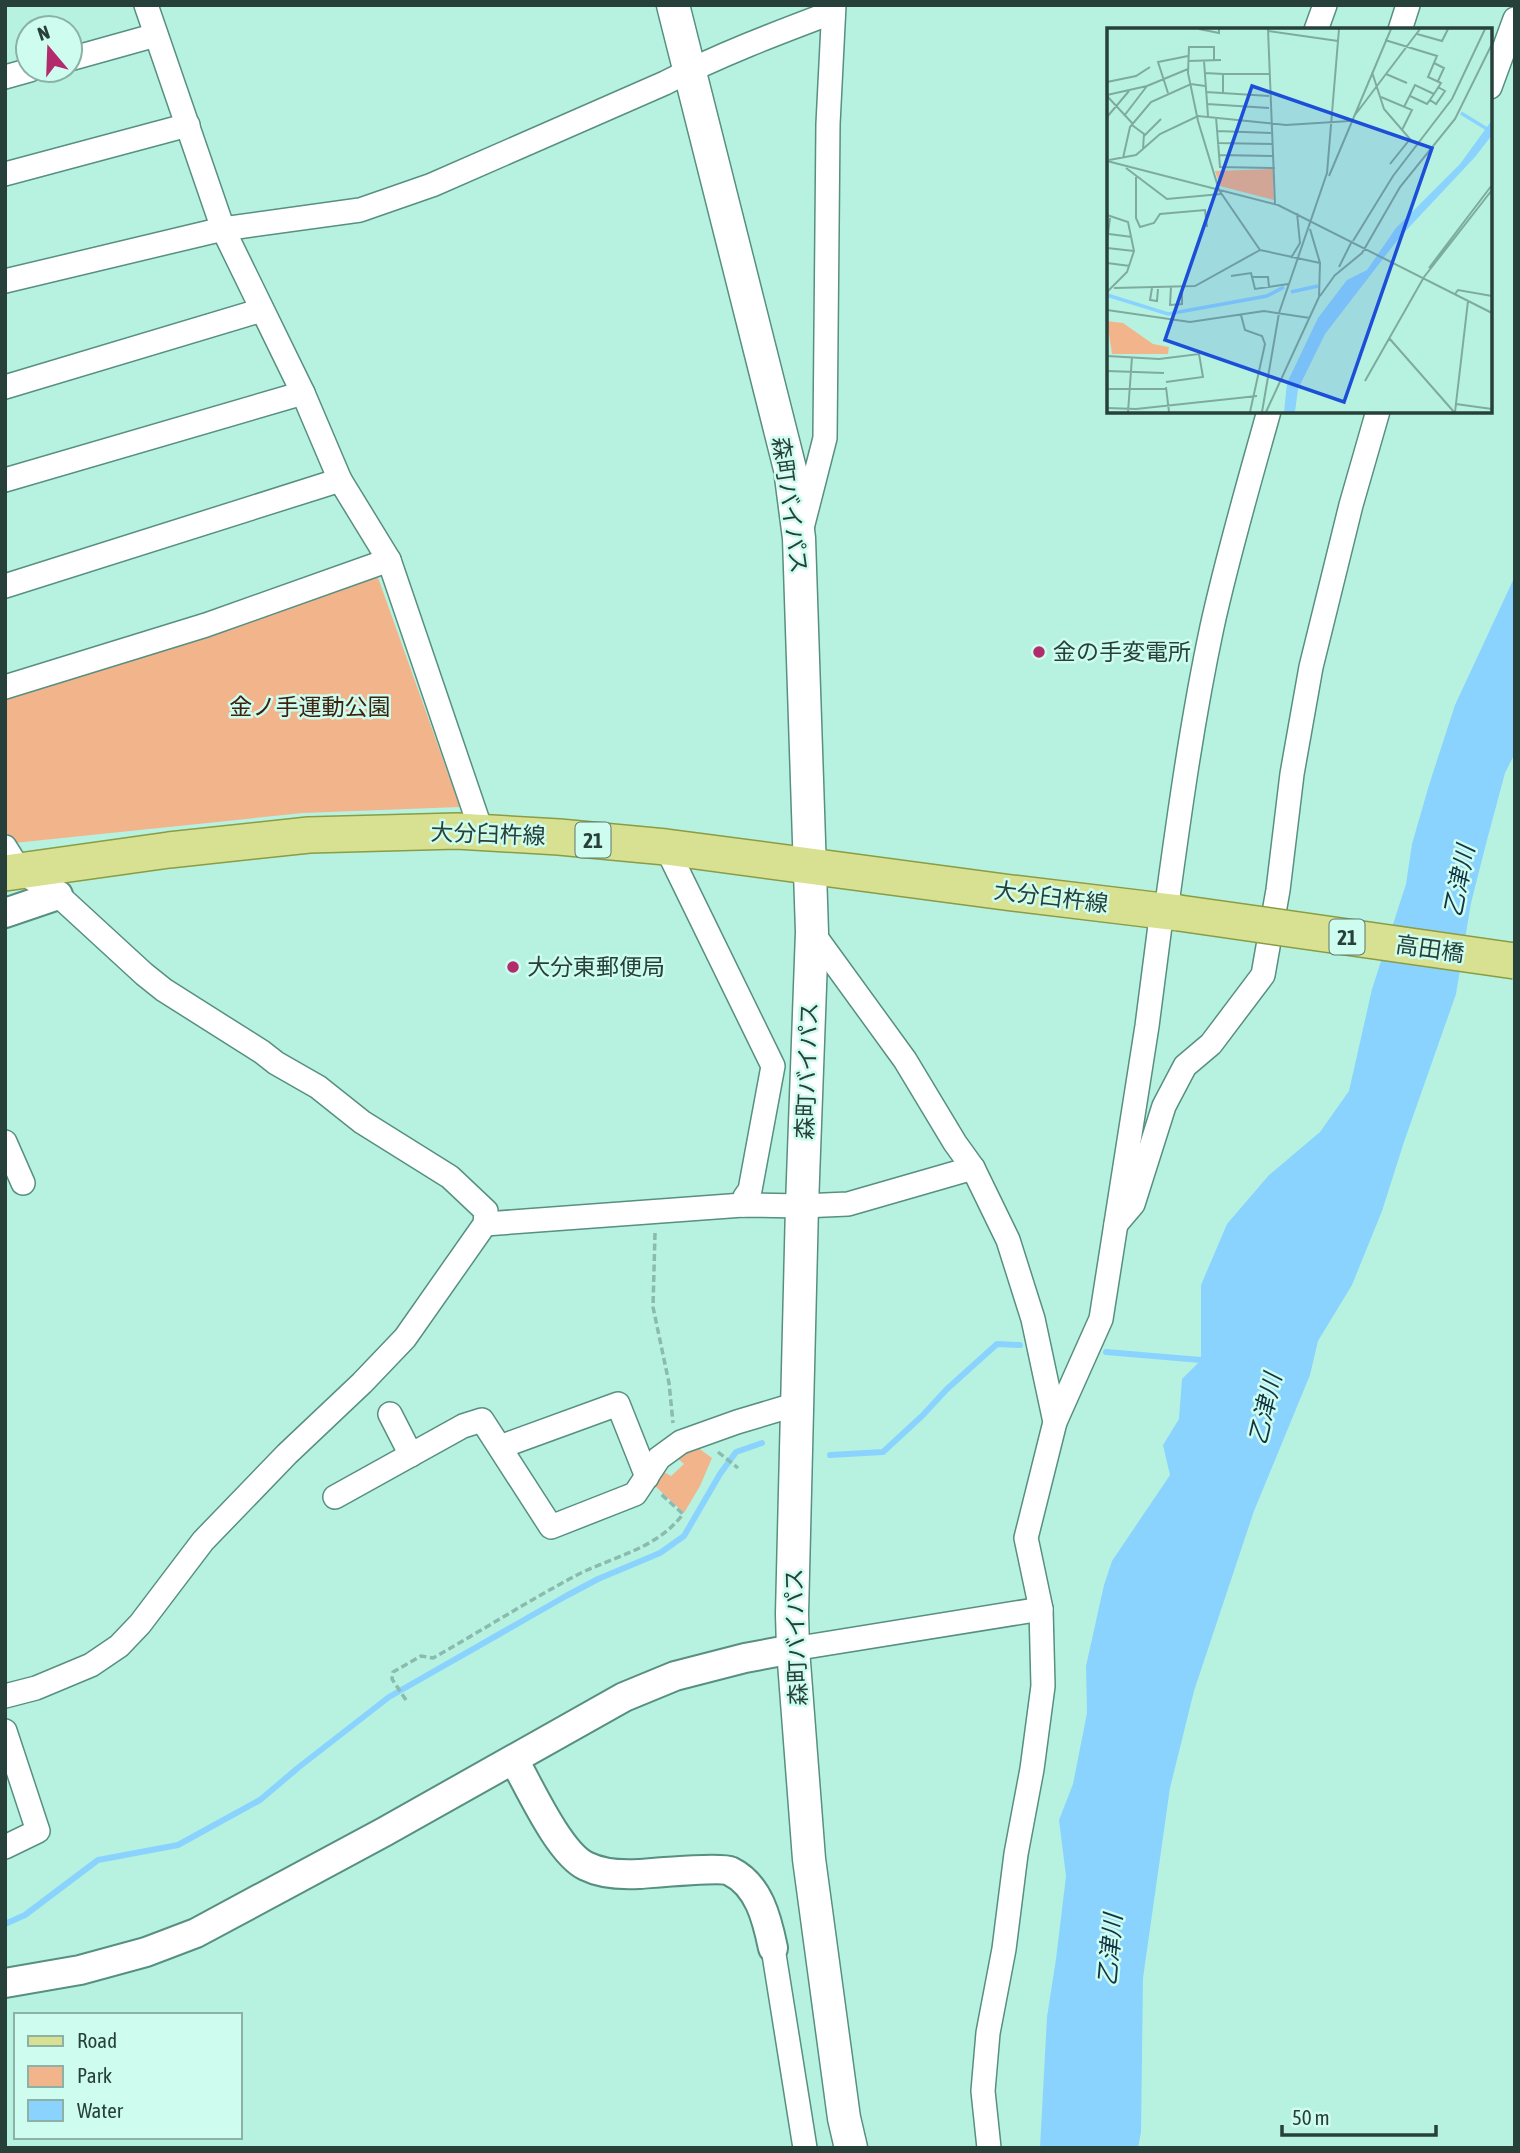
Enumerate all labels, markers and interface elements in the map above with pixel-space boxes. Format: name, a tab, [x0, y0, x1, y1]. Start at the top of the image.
north arrow	[14, 14, 84, 84]
text: N	[35, 21, 52, 45]
inset map	[1107, 28, 1492, 413]
street label: 森町バイパス	[768, 435, 812, 575]
place label: 金の手変電所	[1053, 639, 1191, 665]
marker: 金の手変電所	[1031, 644, 1047, 660]
park label: 金ノ手運動公園	[230, 694, 391, 720]
street label: 大分臼杵線	[430, 819, 546, 849]
road number: 21	[576, 822, 610, 858]
water label: 乙津川	[1439, 840, 1480, 919]
street label: 大分臼杵線	[992, 877, 1110, 917]
road number: 21	[1330, 920, 1364, 954]
street label: 高田橋	[1394, 931, 1466, 967]
place label: 大分東郵便局	[527, 954, 665, 980]
marker: 大分東郵便局	[505, 959, 521, 975]
street label: 森町バイパス	[792, 1002, 822, 1140]
water label: 乙津川	[1244, 1368, 1287, 1447]
street label: 森町バイパス	[781, 1568, 811, 1706]
water label: 乙津川	[1093, 1910, 1127, 1987]
legend	[14, 2013, 242, 2139]
text: Road	[77, 2028, 117, 2052]
text: Park	[77, 2063, 112, 2087]
scale bar	[1282, 2094, 1436, 2138]
text: Water	[77, 2098, 124, 2122]
text: 50 m	[1292, 2105, 1330, 2129]

